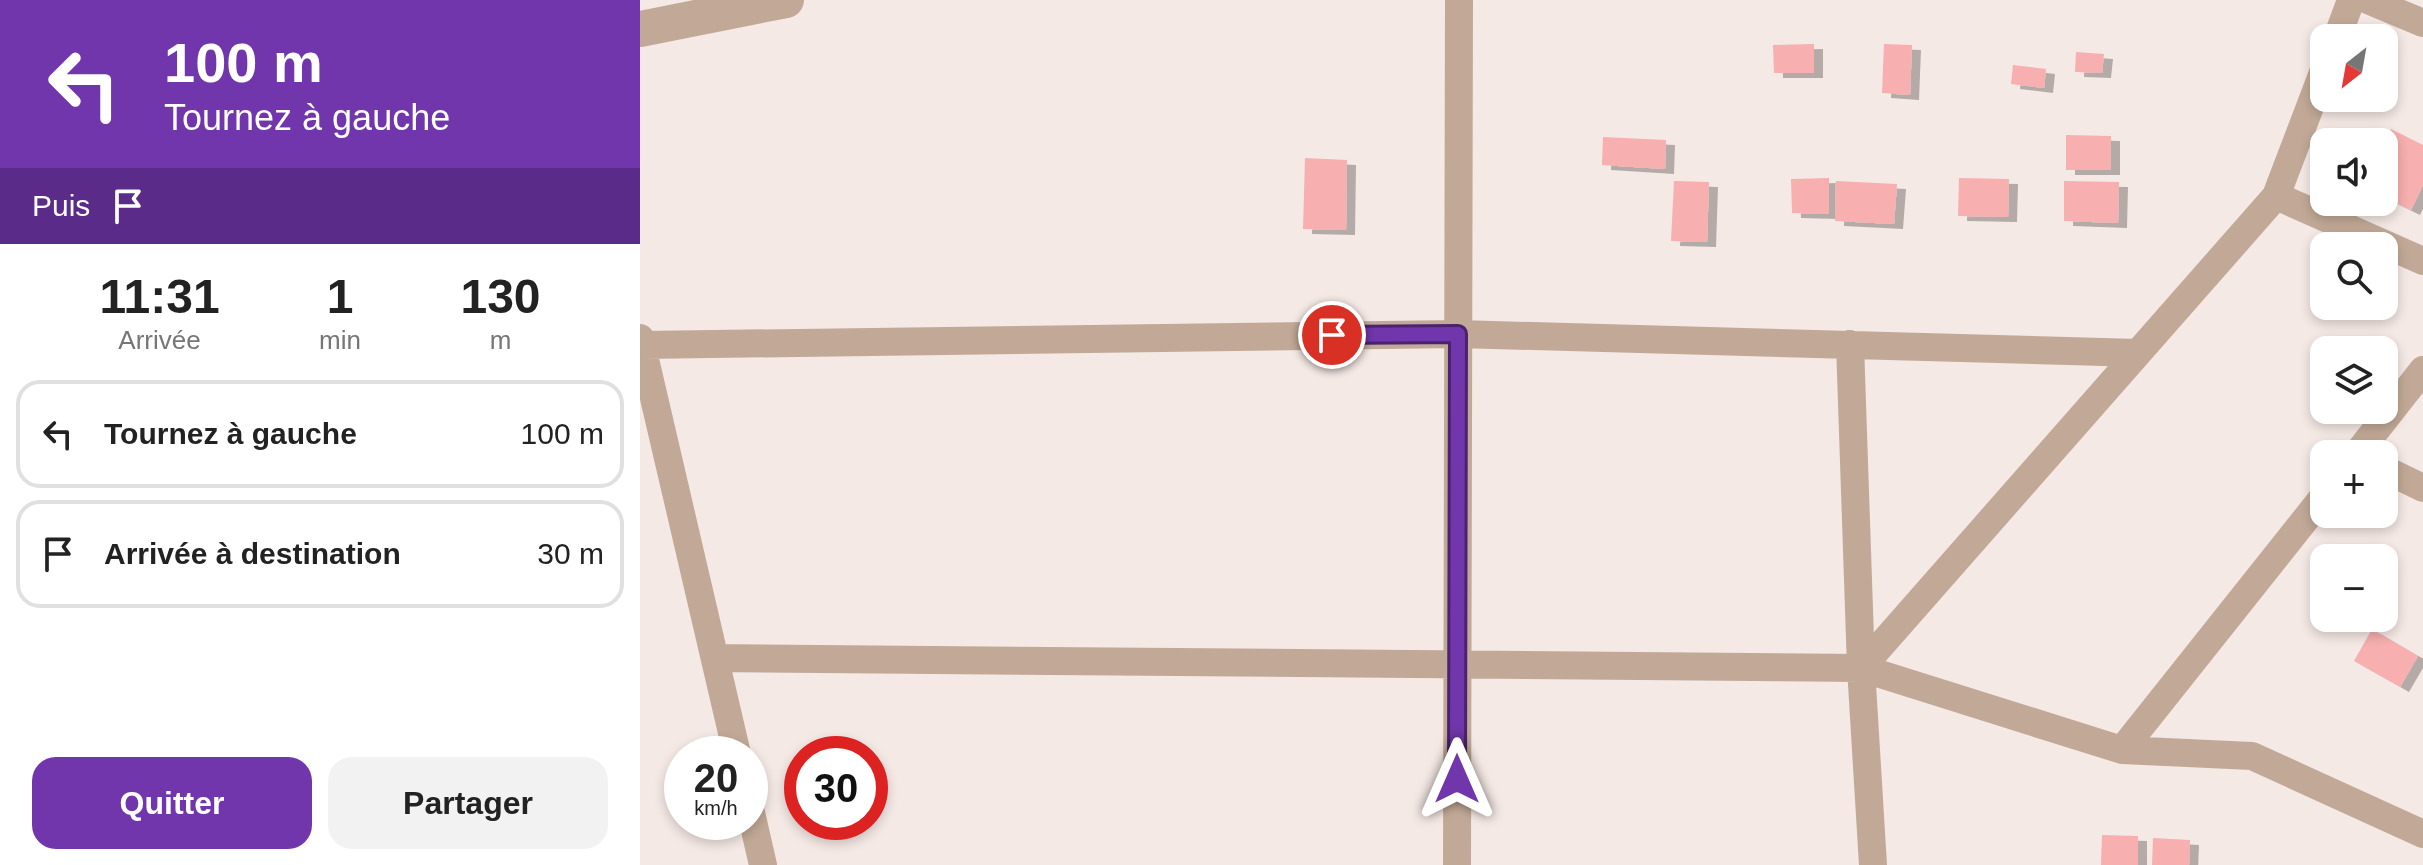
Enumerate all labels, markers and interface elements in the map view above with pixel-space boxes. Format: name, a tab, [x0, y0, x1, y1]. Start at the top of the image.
north arrow	[2310, 24, 2398, 112]
map controls	[2310, 24, 2398, 632]
text: 100 m	[164, 31, 323, 94]
icon: left	[32, 32, 136, 136]
text: Tournez à gauche	[164, 97, 450, 138]
button: sound	[2310, 128, 2398, 216]
icon: arrive	[106, 184, 150, 228]
text: Puis	[32, 189, 90, 222]
button: search	[2310, 232, 2398, 320]
text: 11:31	[99, 270, 220, 323]
text: 1	[327, 270, 353, 323]
text: 130	[460, 270, 541, 323]
pin	[1298, 301, 1366, 369]
icon: arrive	[1310, 313, 1354, 357]
text: Arrivée	[118, 325, 201, 355]
text: min	[319, 325, 361, 355]
text: m	[490, 325, 511, 355]
button: layers	[2310, 336, 2398, 424]
icon: left	[36, 412, 80, 456]
text: Tournez à gauche	[104, 417, 357, 450]
text: 100 m	[521, 417, 604, 450]
button: +	[2310, 440, 2398, 528]
icon: arrive	[36, 532, 80, 576]
text: Arrivée à destination	[104, 537, 401, 570]
text: 30 m	[537, 537, 604, 570]
button: −	[2310, 544, 2398, 632]
speed limit sign: 30	[784, 736, 888, 840]
position arrow	[1415, 737, 1499, 821]
text: 20	[694, 756, 738, 800]
button: Quitter	[32, 757, 312, 849]
button: Partager	[328, 757, 608, 849]
text: km/h	[694, 797, 738, 819]

